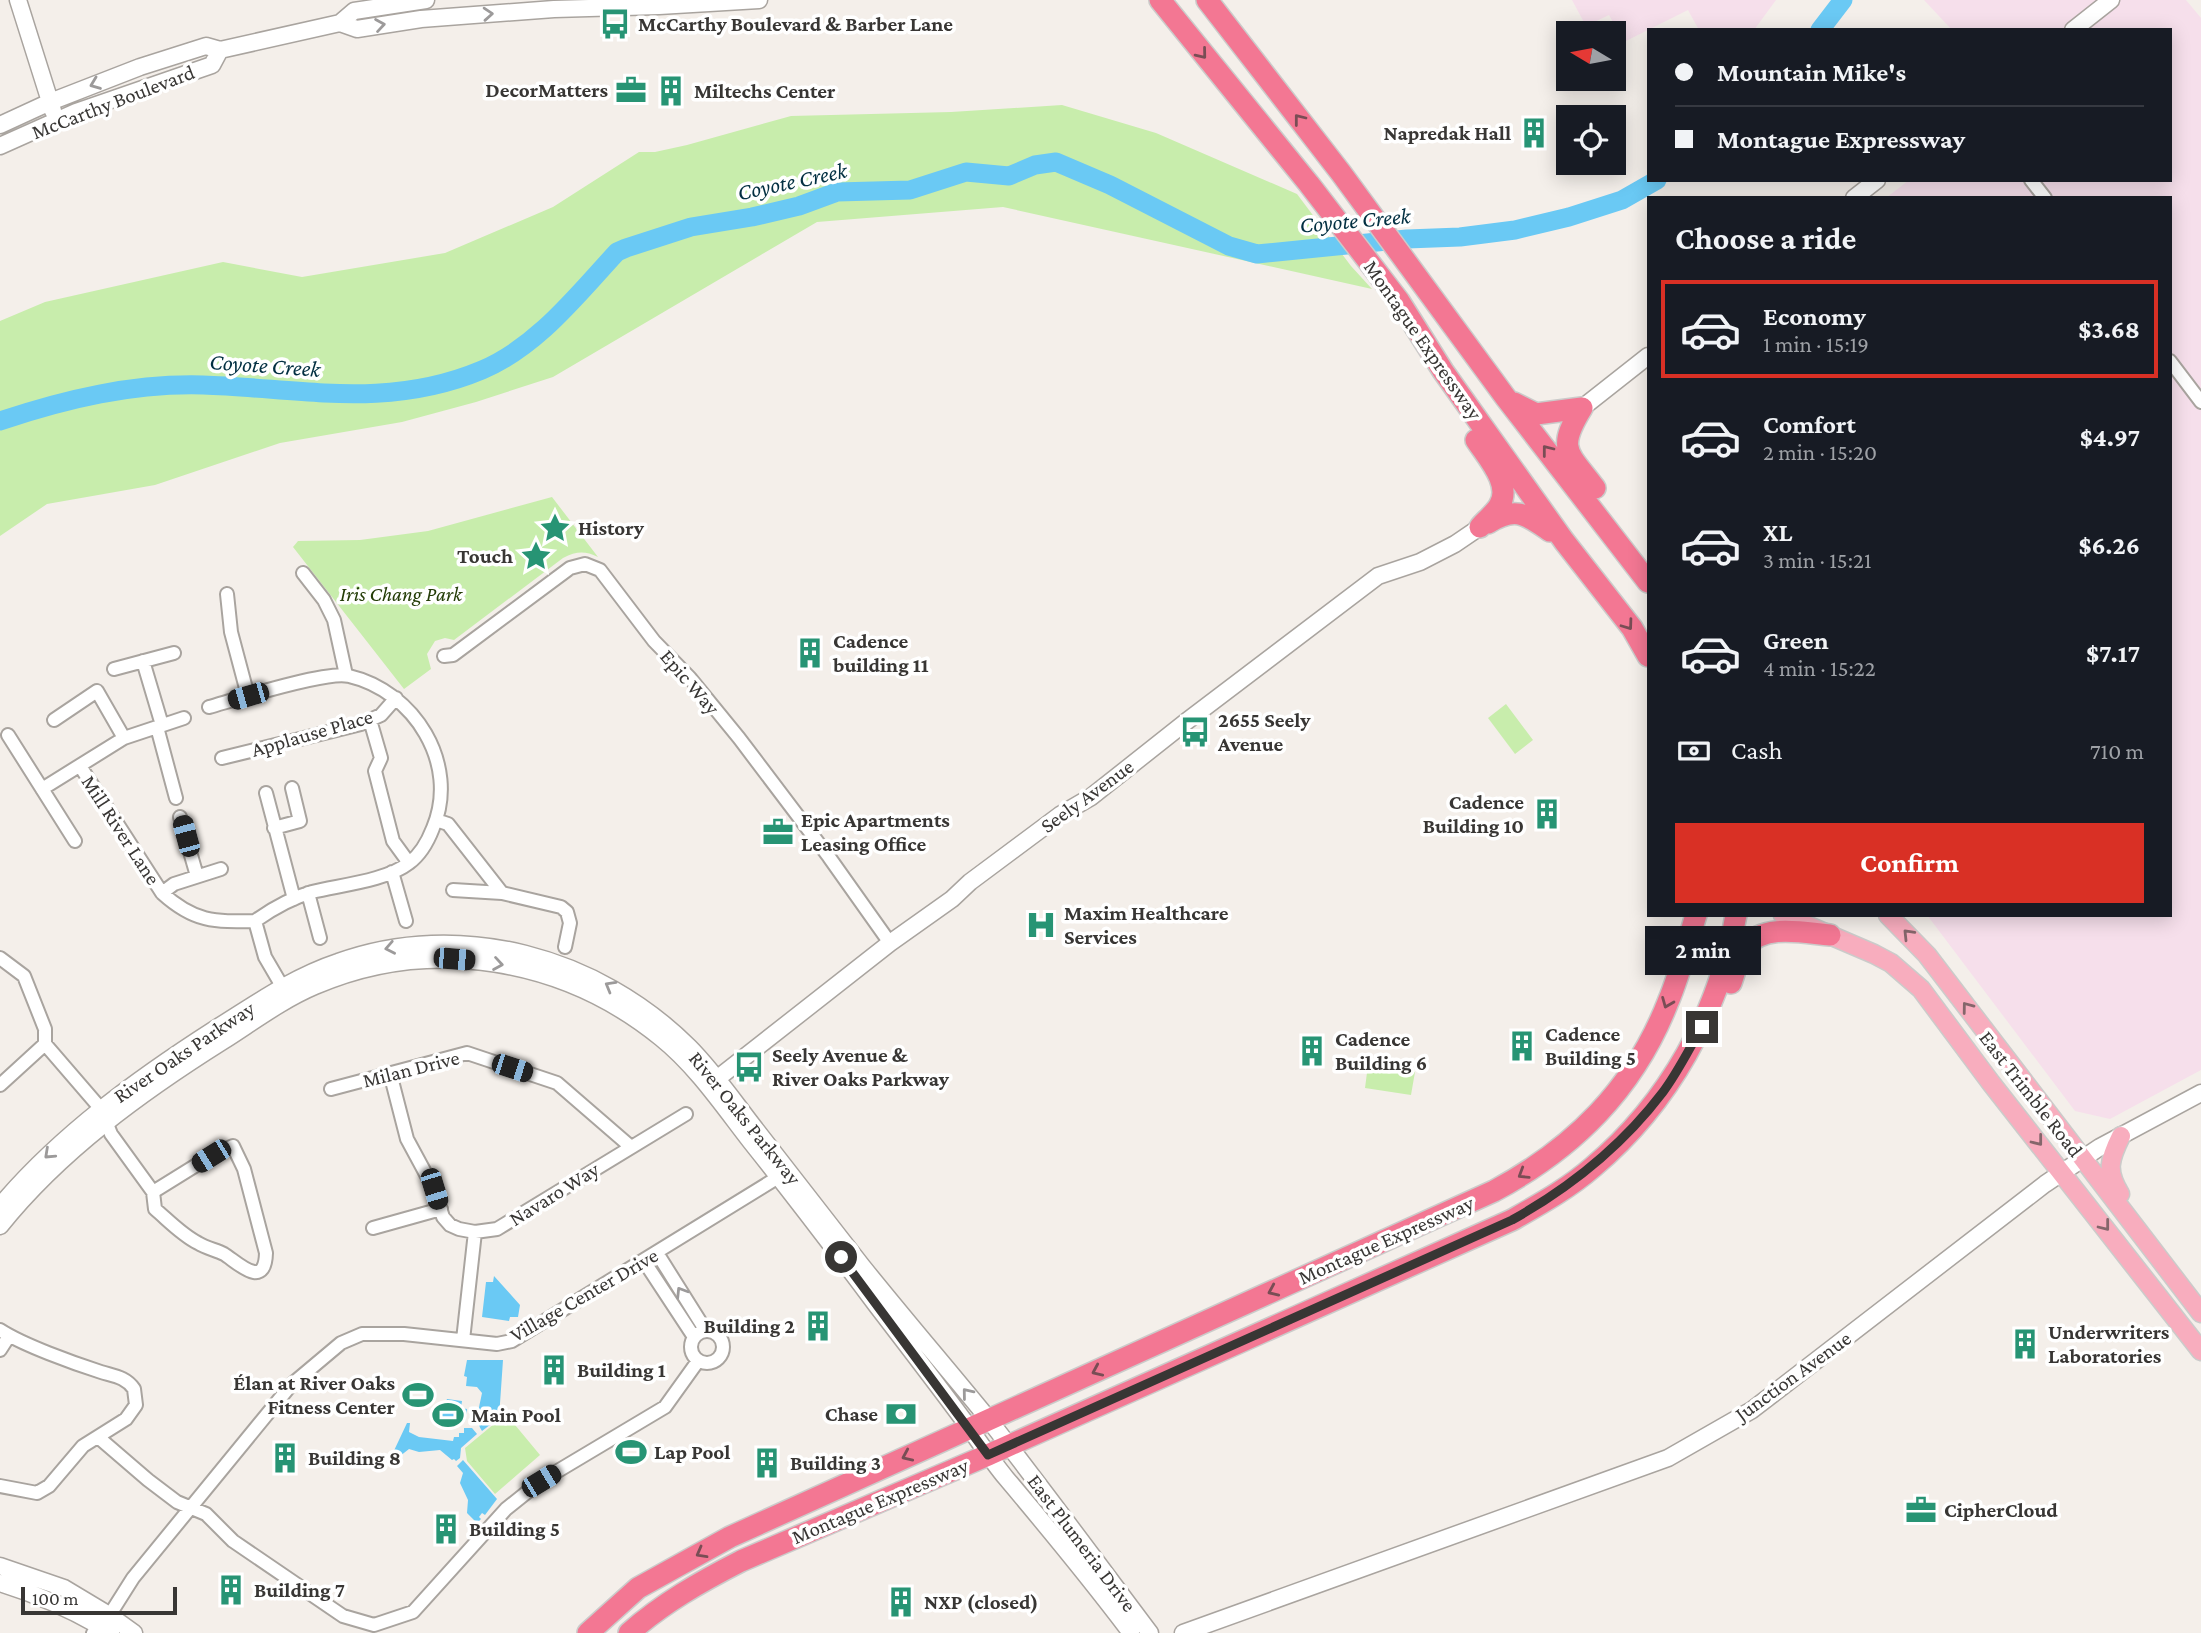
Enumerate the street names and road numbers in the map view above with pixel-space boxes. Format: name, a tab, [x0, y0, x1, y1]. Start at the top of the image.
street label: McCarthy Boulevard	[28, 60, 198, 144]
street label: Montague Expressway	[1359, 256, 1487, 425]
street label: Epic Way	[655, 645, 725, 720]
street label: Applause Place	[248, 704, 376, 762]
street label: Seely Avenue	[1036, 754, 1138, 838]
street label: Mill River Lane	[77, 771, 165, 889]
street label: River Oaks Parkway	[109, 996, 259, 1108]
street label: East Trimble Road	[1974, 1026, 2088, 1162]
street label: Milan Drive	[360, 1045, 462, 1093]
street label: River Oaks Parkway	[684, 1046, 806, 1190]
street label: Navaro Way	[505, 1157, 604, 1231]
street label: Montague Expressway	[1295, 1190, 1478, 1289]
street label: Village Center Drive	[506, 1243, 662, 1347]
street label: Junction Avenue	[1729, 1326, 1856, 1427]
street label: Montague Expressway	[788, 1453, 972, 1549]
street label: East Plumeria Drive	[1023, 1470, 1141, 1616]

